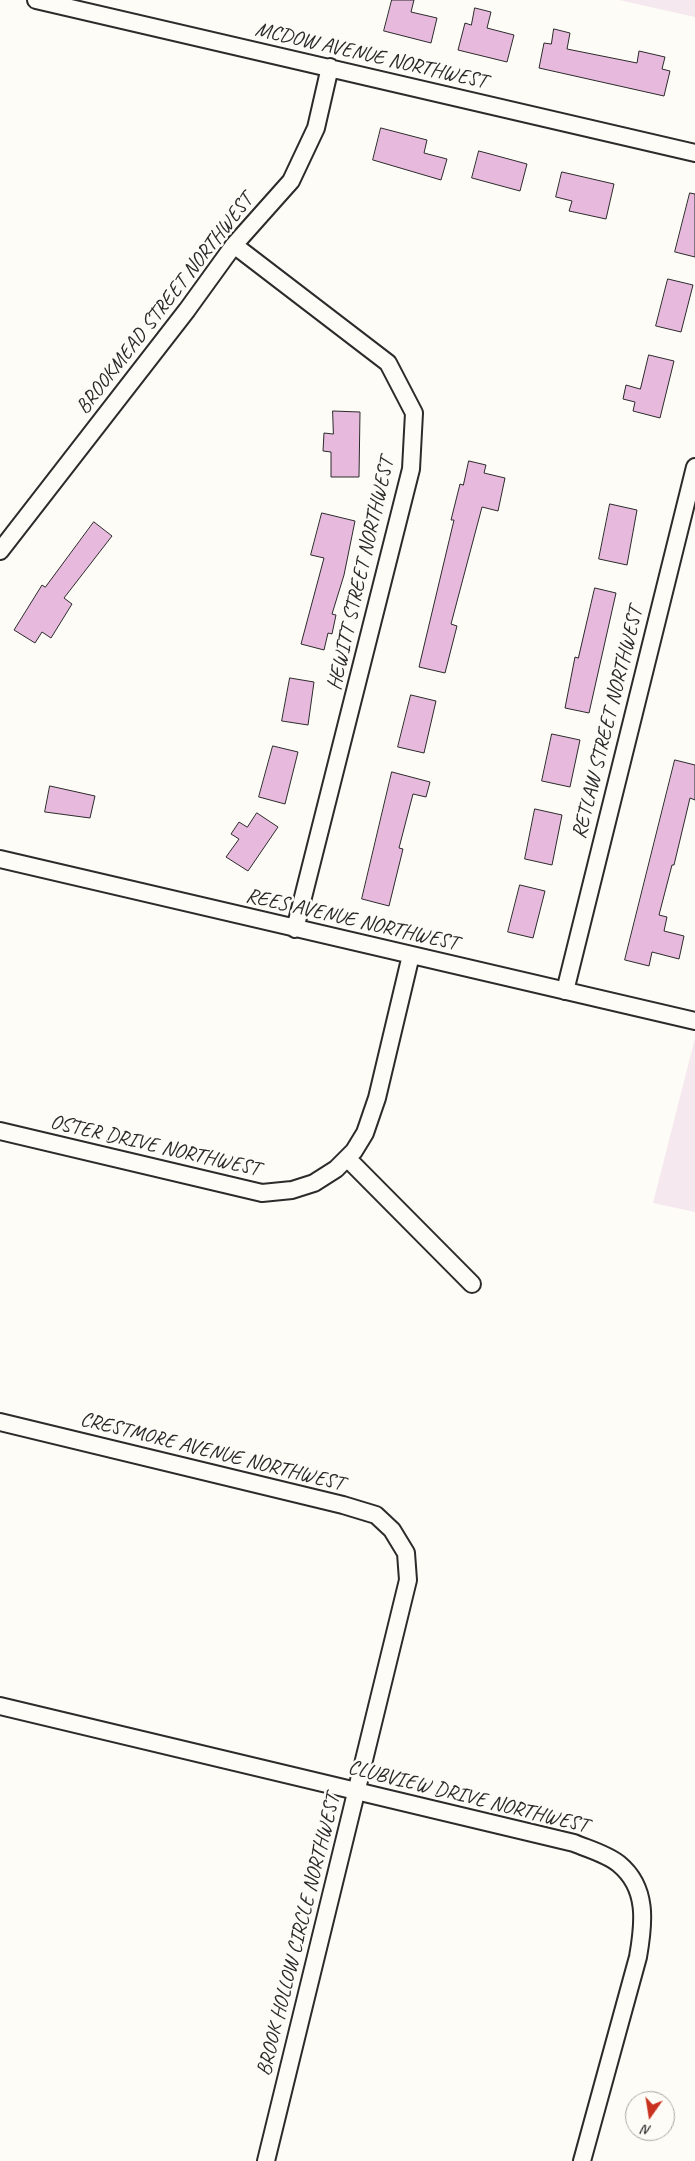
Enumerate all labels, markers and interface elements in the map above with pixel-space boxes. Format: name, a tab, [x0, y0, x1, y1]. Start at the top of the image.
street label: MCDOW AVENUE NORTHWEST	[253, 17, 489, 95]
street label: BROOKMEAD STREET NORTHWEST	[71, 189, 259, 419]
street label: HEWITT STREET NORTHWEST	[322, 455, 400, 693]
street label: RETLAW STREET NORTHWEST	[567, 604, 649, 842]
street label: REES AVENUE NORTHWEST	[244, 883, 460, 957]
street label: OSTER DRIVE NORTHWEST	[48, 1110, 262, 1182]
street label: CRESTMORE AVENUE NORTHWEST	[78, 1407, 346, 1497]
street label: CLUBVIEW DRIVE NORTHWEST	[345, 1755, 591, 1839]
street label: BROOK HOLLOW CIRCLE NORTHWEST	[252, 1791, 346, 2079]
north arrow	[625, 2091, 675, 2141]
text: N	[641, 2121, 653, 2139]

